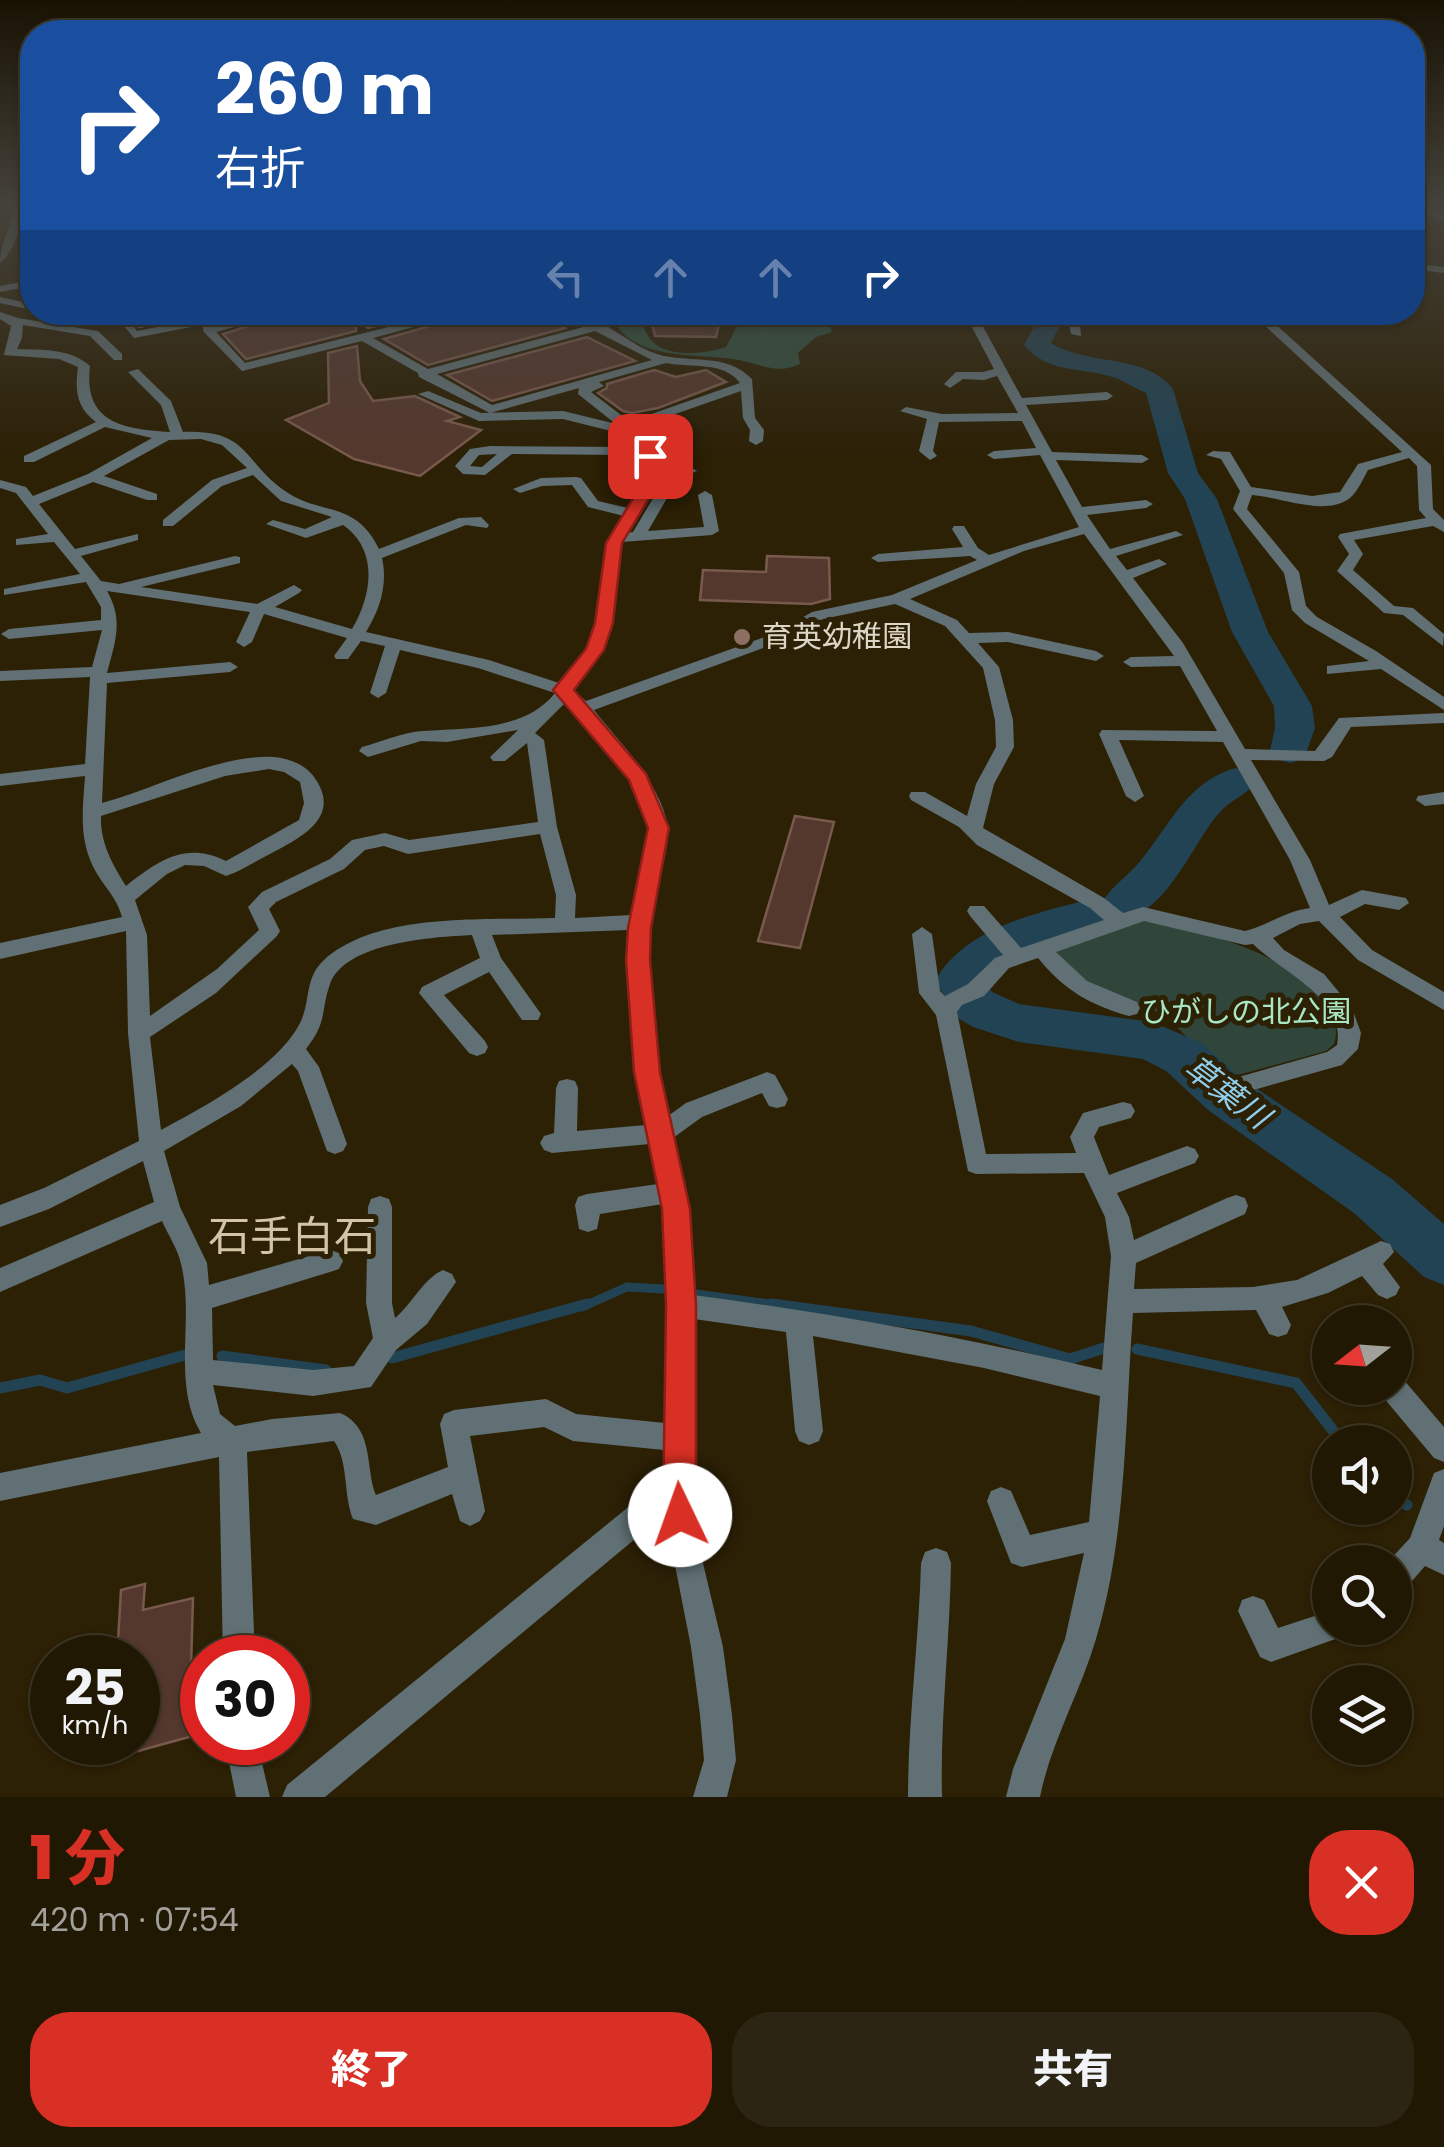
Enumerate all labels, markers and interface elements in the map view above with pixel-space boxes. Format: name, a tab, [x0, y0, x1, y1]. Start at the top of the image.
text: 260 m	[215, 40, 434, 139]
icon: right	[50, 60, 180, 190]
text: 右折	[215, 137, 305, 200]
icon: left	[538, 250, 593, 305]
icon: ahead	[643, 250, 698, 305]
icon: ahead	[748, 250, 803, 305]
icon: right	[853, 250, 908, 305]
pin	[608, 414, 693, 499]
icon: arrive	[623, 429, 678, 484]
place label: 育英幼稚園	[762, 615, 912, 658]
marker: 育英幼稚園	[731, 626, 753, 648]
park label: ひがしの北公園	[1141, 990, 1351, 1033]
water label: 草葉川	[1175, 1045, 1282, 1140]
district label: 石手白石	[208, 1207, 376, 1266]
north arrow	[1312, 1305, 1412, 1405]
map controls	[1312, 1305, 1412, 1765]
button: sound	[1312, 1425, 1412, 1525]
position arrow	[628, 1463, 732, 1567]
button: search	[1312, 1545, 1412, 1645]
speed limit sign: 30	[180, 1635, 310, 1765]
text: 25	[64, 1652, 126, 1723]
button: layers	[1312, 1665, 1412, 1765]
text: km/h	[62, 1708, 128, 1743]
text: 1 分	[30, 1816, 125, 1900]
button: close	[1309, 1830, 1414, 1935]
text: 420 m · 07:54	[30, 1897, 239, 1942]
button: 終了	[30, 2012, 712, 2127]
button: 共有	[732, 2012, 1414, 2127]

